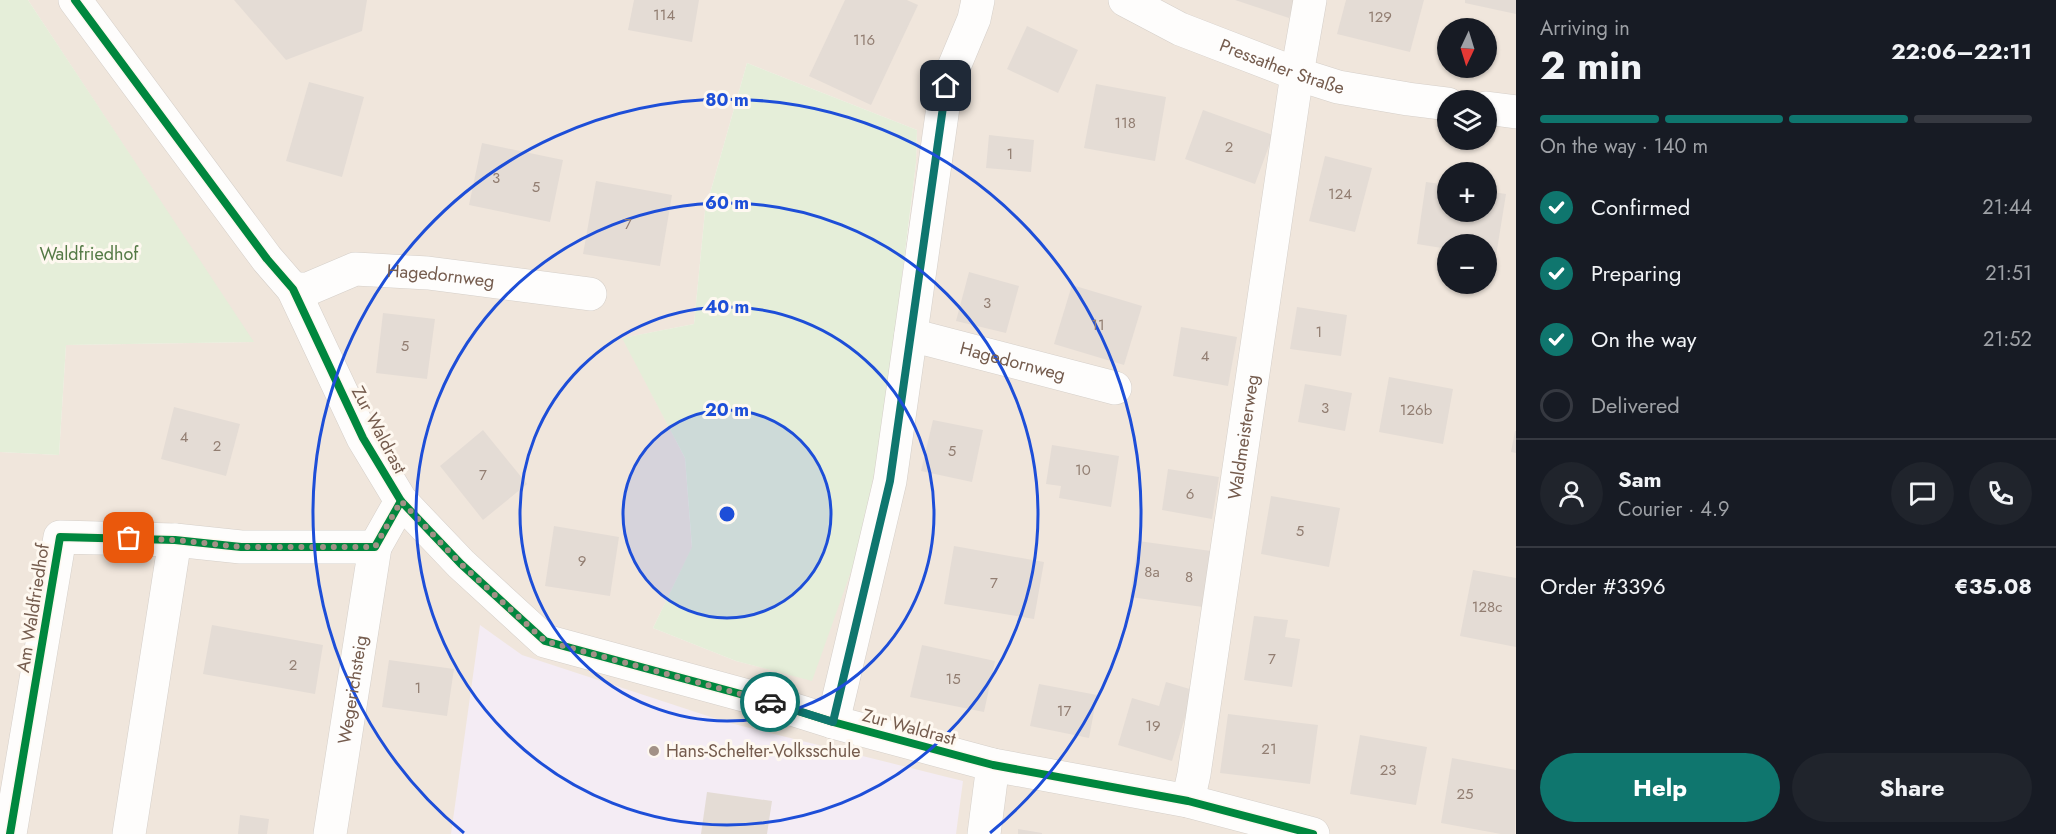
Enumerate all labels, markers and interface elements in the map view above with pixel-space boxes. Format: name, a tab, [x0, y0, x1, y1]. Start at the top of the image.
house number: 114	[653, 4, 675, 26]
house number: 129	[1368, 6, 1392, 28]
text: Arriving in	[1540, 14, 1630, 43]
north arrow	[1437, 18, 1497, 78]
map controls	[1437, 18, 1497, 294]
house number: 116	[853, 29, 875, 51]
street label: Pressather Straße	[1216, 32, 1346, 101]
text: 22:06–22:11	[1891, 35, 2032, 67]
text: 2 min	[1540, 37, 1642, 94]
pin	[920, 60, 971, 111]
icon: home	[929, 69, 962, 102]
text: 80 m	[705, 87, 749, 113]
button: layers	[1437, 90, 1497, 150]
house number: 118	[1114, 112, 1136, 134]
text: On the way · 140 m	[1540, 132, 1708, 161]
house number: 2	[1225, 136, 1233, 158]
house number: 1	[1007, 143, 1013, 165]
button: +	[1437, 162, 1497, 222]
house number: 3	[492, 167, 500, 189]
house number: 5	[532, 176, 540, 198]
house number: 124	[1328, 183, 1352, 205]
text: 60 m	[705, 190, 749, 216]
icon: check	[1540, 191, 1573, 224]
text: Confirmed	[1591, 191, 1690, 223]
text: 21:44	[1982, 193, 2032, 222]
house number: 7	[624, 213, 632, 235]
button: −	[1437, 234, 1497, 294]
park label: Waldfriedhof	[39, 241, 139, 267]
icon: check	[1540, 257, 1573, 290]
text: Preparing	[1591, 257, 1682, 289]
street label: Hagedornweg	[386, 258, 496, 294]
text: 21:51	[1985, 259, 2032, 288]
house number: 3	[983, 292, 991, 314]
text: 40 m	[705, 294, 749, 320]
house number: 11	[1091, 314, 1105, 336]
house number: 1	[1316, 321, 1322, 343]
icon: check	[1540, 323, 1573, 356]
text: On the way	[1591, 323, 1696, 355]
text: 21:52	[1983, 325, 2032, 354]
house number: 5	[401, 335, 409, 357]
street label: Hagedornweg	[957, 335, 1068, 388]
house number: 4	[1201, 345, 1210, 367]
street label: Waldmeisterweg	[1221, 373, 1266, 502]
street label: Zur Waldrast	[345, 382, 413, 479]
text: Delivered	[1591, 389, 1680, 421]
text: 20 m	[705, 397, 749, 423]
house number: 3	[1321, 397, 1329, 419]
house number: 126b	[1400, 399, 1433, 421]
house number: 4	[180, 426, 189, 448]
house number: 2	[213, 435, 221, 457]
house number: 5	[948, 440, 956, 462]
house number: 10	[1075, 459, 1091, 481]
button: person	[1540, 462, 1603, 525]
button: chat	[1891, 462, 1954, 525]
button: phone	[1969, 462, 2032, 525]
text: Sam	[1618, 463, 1662, 495]
house number: 7	[479, 464, 487, 486]
house number: 6	[1186, 483, 1194, 505]
text: Courier · 4.9	[1618, 495, 1730, 524]
centre of rings	[717, 504, 737, 524]
pin	[103, 512, 154, 563]
house number: 5	[1296, 520, 1304, 542]
icon: bag	[112, 521, 145, 554]
street label: Am Waldfriedhof	[10, 541, 56, 674]
house number: 9	[578, 550, 586, 572]
house number: 8a	[1144, 561, 1160, 583]
house number: 8	[1185, 566, 1193, 588]
text: Order #3396	[1540, 570, 1666, 602]
text: €35.08	[1954, 570, 2032, 602]
house number: 7	[990, 572, 998, 594]
house number: 128c	[1472, 596, 1502, 618]
street label: Wegerichsteig	[331, 633, 374, 746]
house number: 7	[1268, 648, 1276, 670]
house number: 2	[289, 654, 297, 676]
house number: 15	[945, 668, 961, 690]
courier	[740, 672, 800, 732]
house number: 1	[415, 677, 421, 699]
icon: car	[754, 686, 787, 719]
house number: 17	[1057, 700, 1071, 722]
street label: Zur Waldrast	[859, 702, 959, 752]
house number: 19	[1145, 715, 1161, 737]
place label: Hans-Schelter-Volksschule	[666, 738, 861, 764]
house number: 21	[1261, 738, 1277, 760]
marker: Hans-Schelter-Volksschule	[647, 744, 661, 758]
button: Help	[1540, 753, 1780, 822]
button: Share	[1792, 753, 2032, 822]
house number: 23	[1380, 759, 1396, 781]
house number: 25	[1457, 783, 1474, 805]

